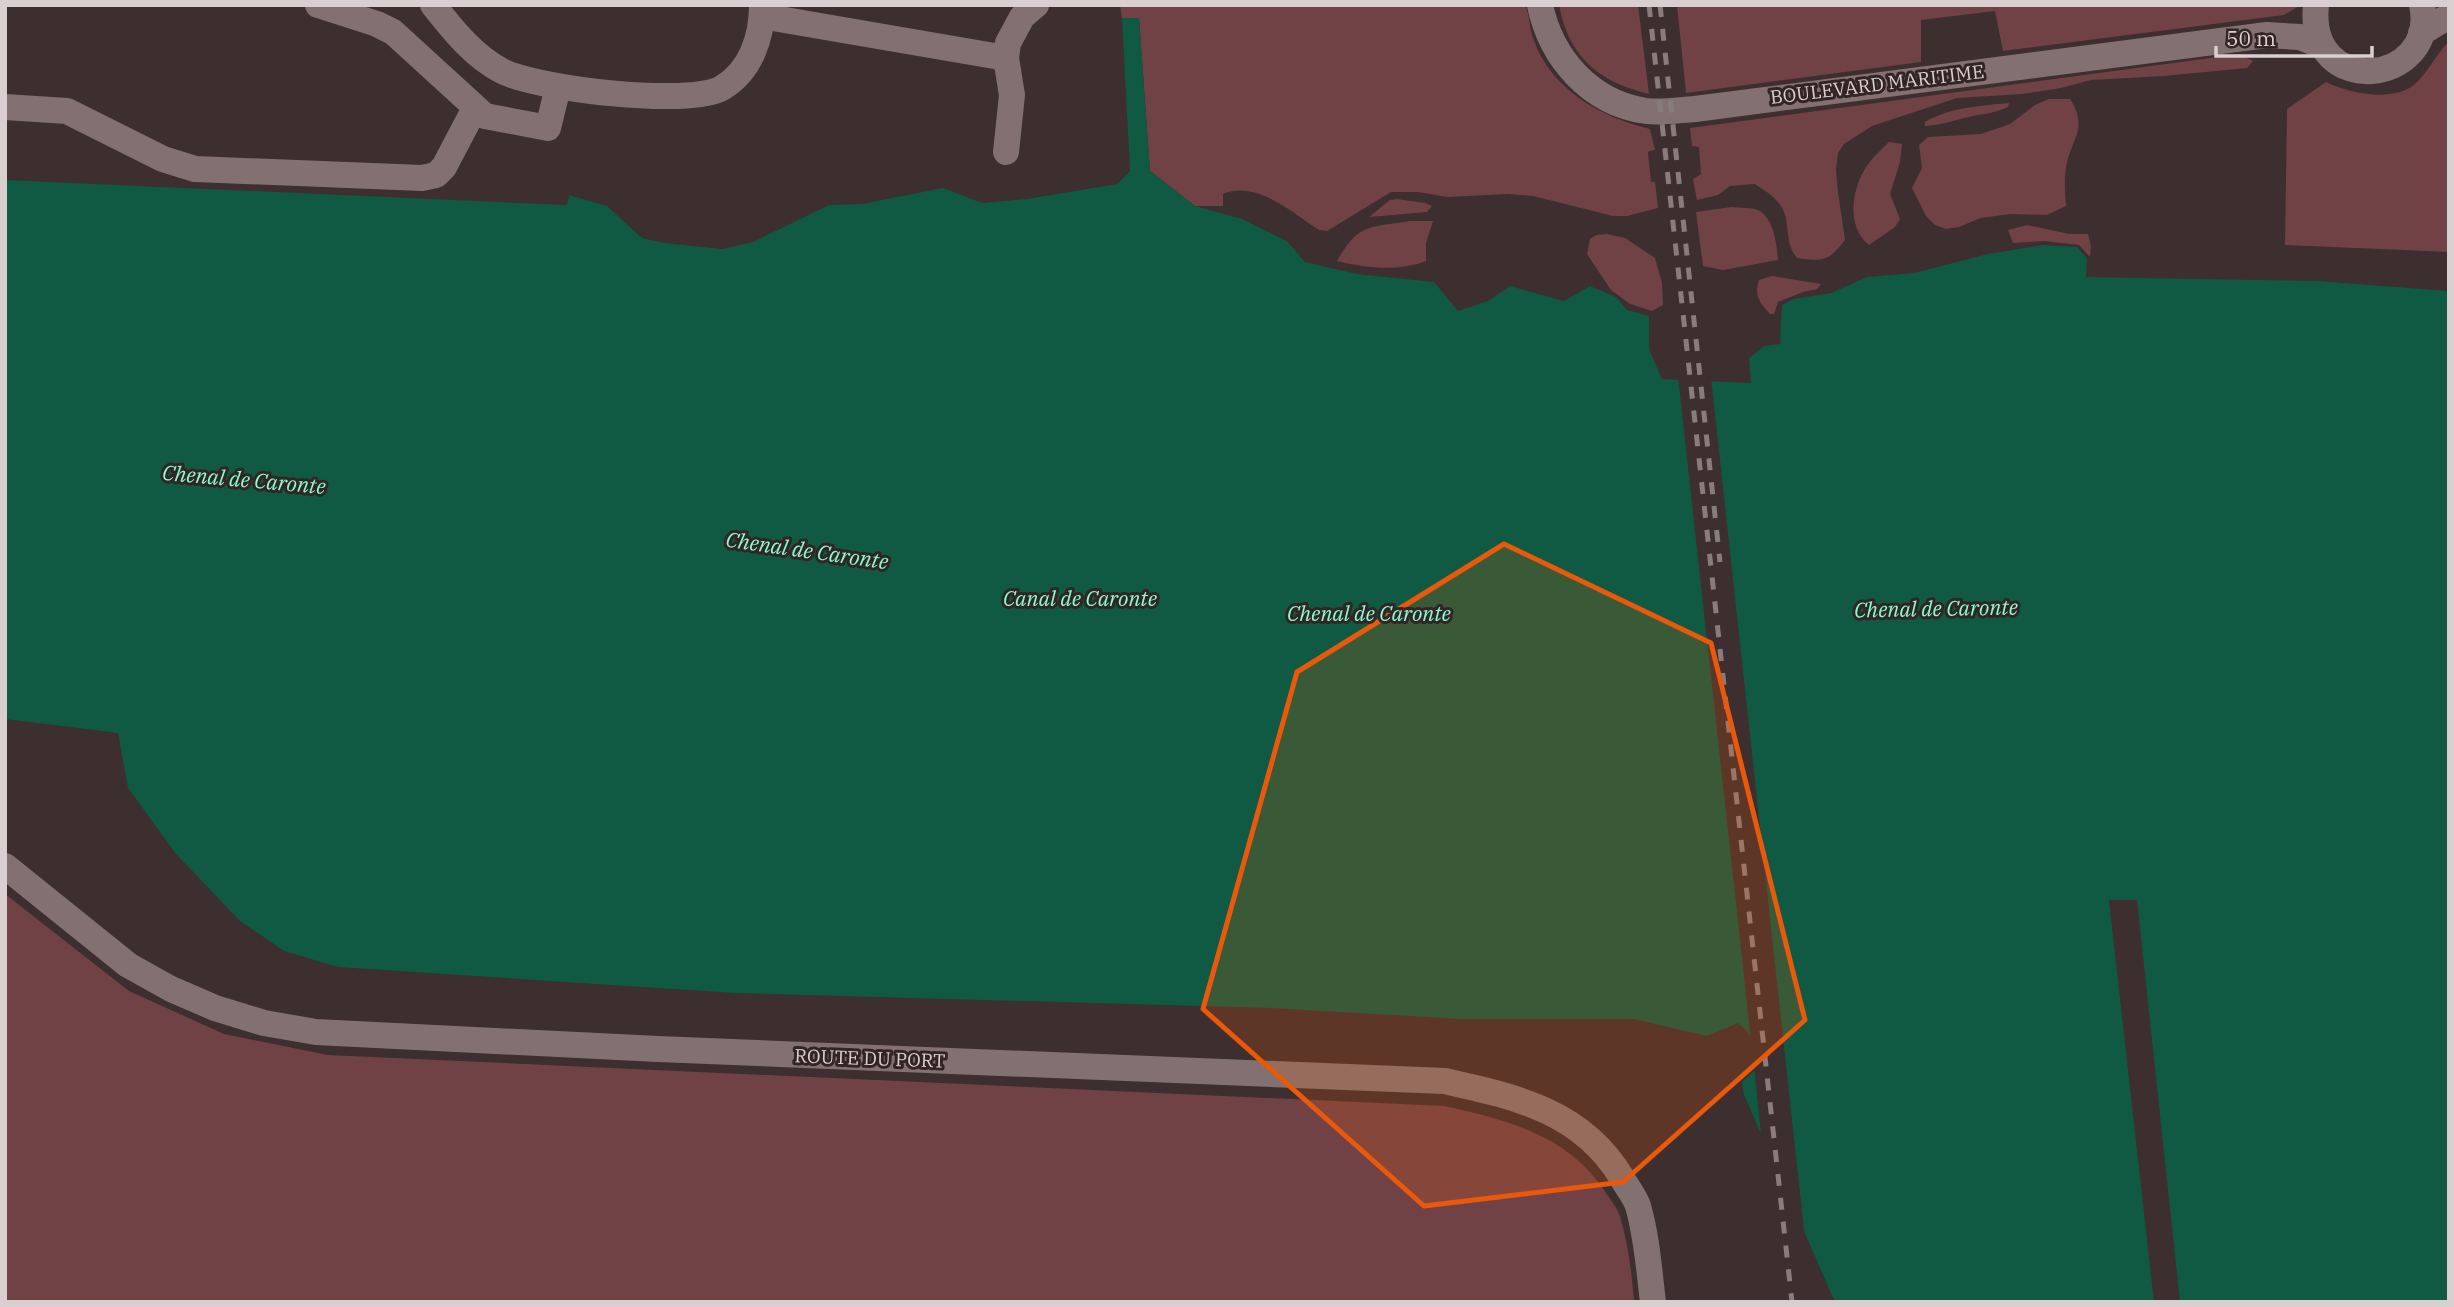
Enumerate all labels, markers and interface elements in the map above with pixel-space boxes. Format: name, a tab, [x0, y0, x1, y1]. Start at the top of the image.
scale bar	[2216, 14, 2372, 58]
text: 50 m	[2226, 24, 2276, 52]
street label: BOULEVARD MARITIME	[1769, 59, 1985, 109]
water label: Chenal de Caronte	[161, 458, 328, 500]
water label: Chenal de Caronte	[724, 525, 891, 575]
water label: Canal de Caronte	[1003, 584, 1158, 612]
water label: Chenal de Caronte	[1854, 593, 2019, 623]
water label: Chenal de Caronte	[1287, 599, 1452, 627]
street label: ROUTE DU PORT	[794, 1043, 946, 1073]

